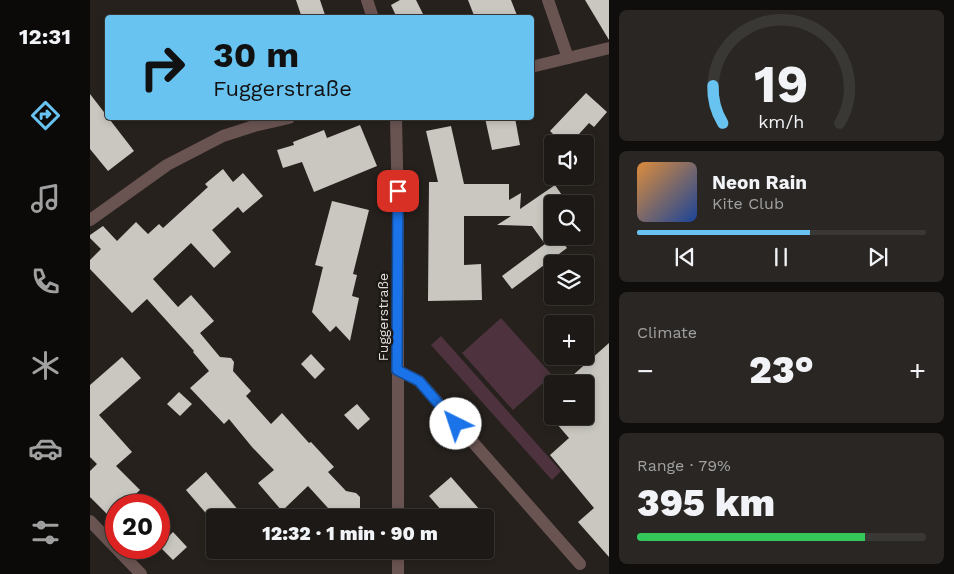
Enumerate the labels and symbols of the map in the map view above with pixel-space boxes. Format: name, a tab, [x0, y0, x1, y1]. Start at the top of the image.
pin	[377, 170, 419, 212]
street label: Fuggerstraße	[375, 273, 391, 361]
position arrow	[429, 397, 481, 449]
speed limit sign: 20	[105, 494, 170, 559]

